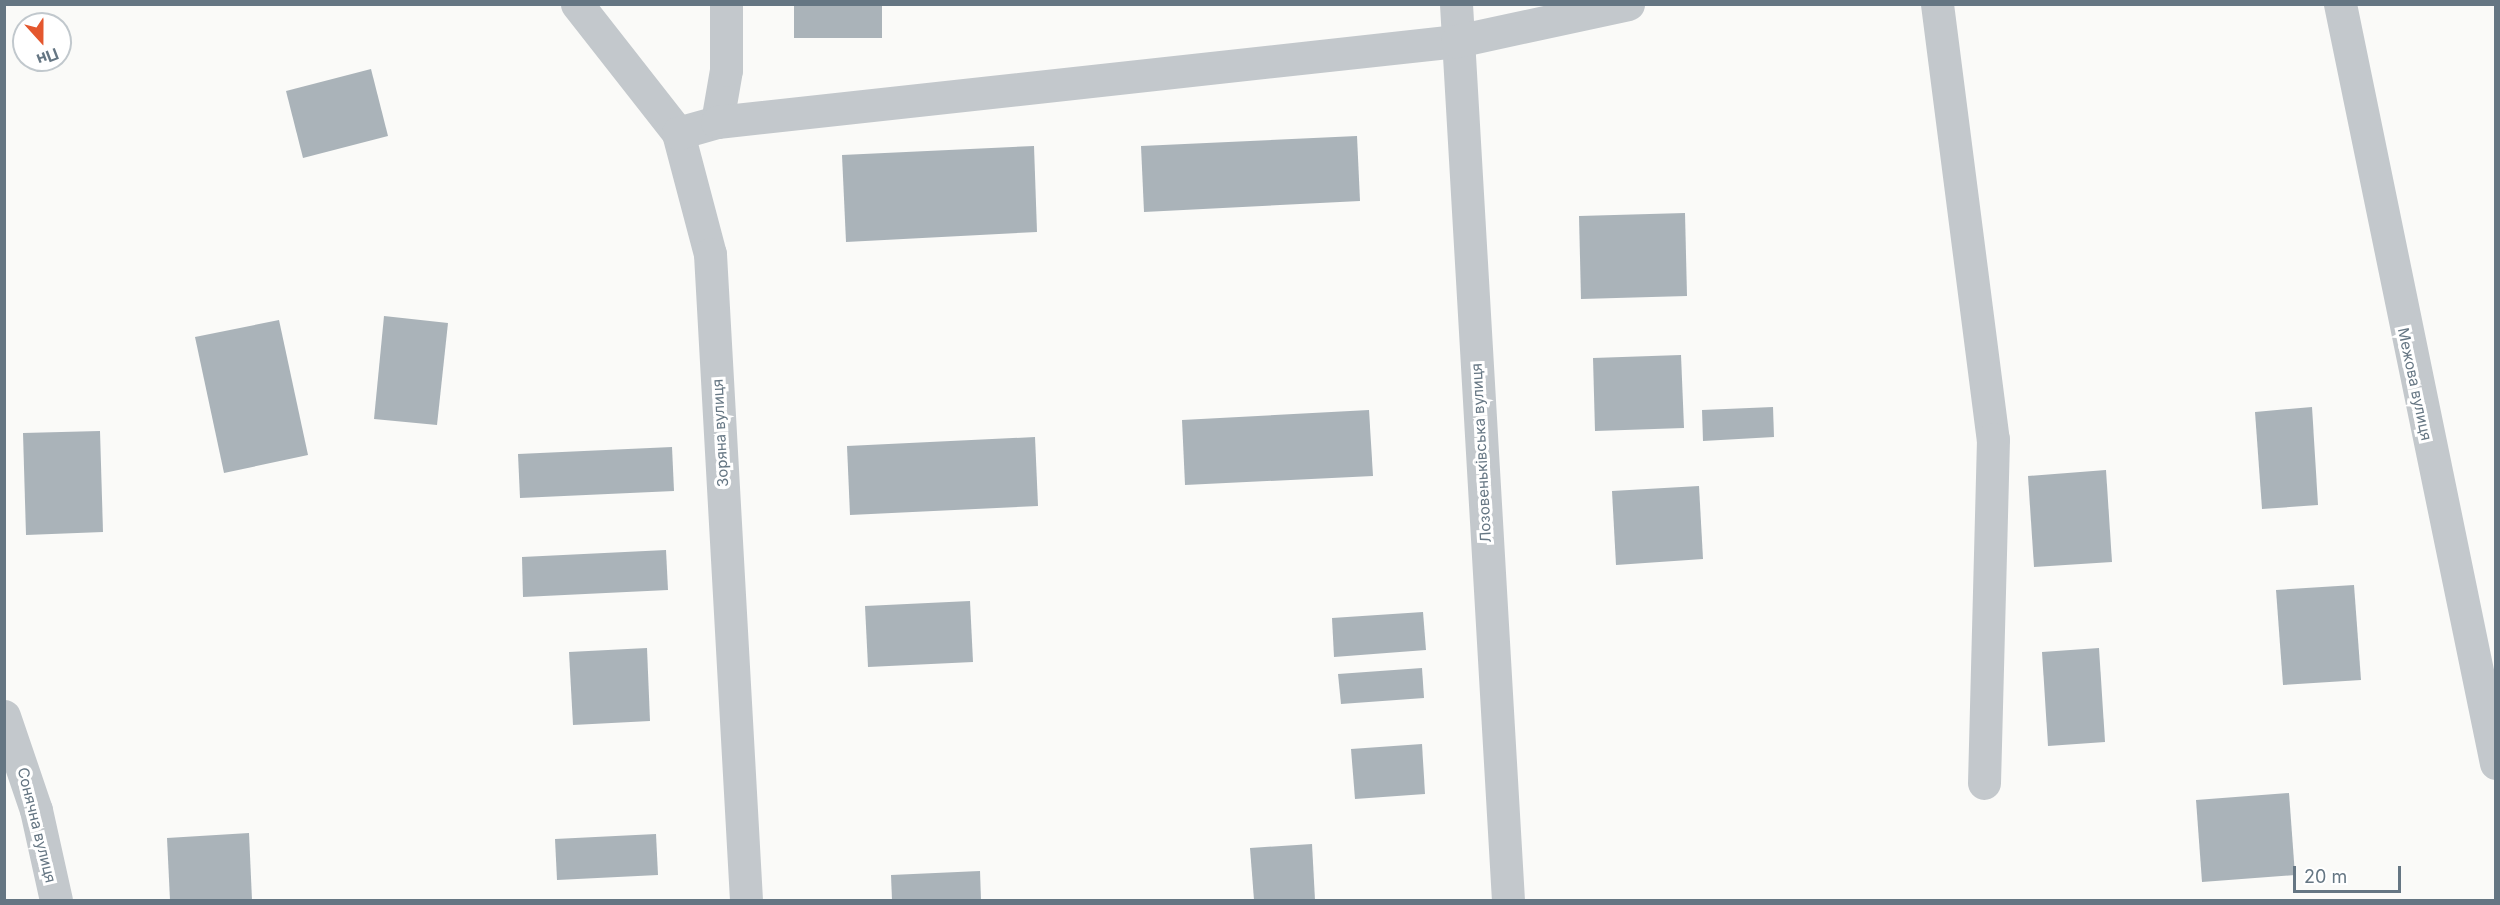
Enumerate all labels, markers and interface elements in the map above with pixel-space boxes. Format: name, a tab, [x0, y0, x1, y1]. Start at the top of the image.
north arrow	[12, 12, 72, 72]
text: Пн	[34, 44, 62, 70]
street label: Межова вулиця	[2394, 326, 2436, 442]
street label: Лозовеньківська вулиця	[1467, 363, 1495, 543]
street label: Зоряна вулиця	[708, 378, 732, 488]
street label: Сонячна вулиця	[14, 765, 60, 885]
scale bar	[2296, 854, 2404, 892]
text: 20 m	[2304, 866, 2347, 887]

